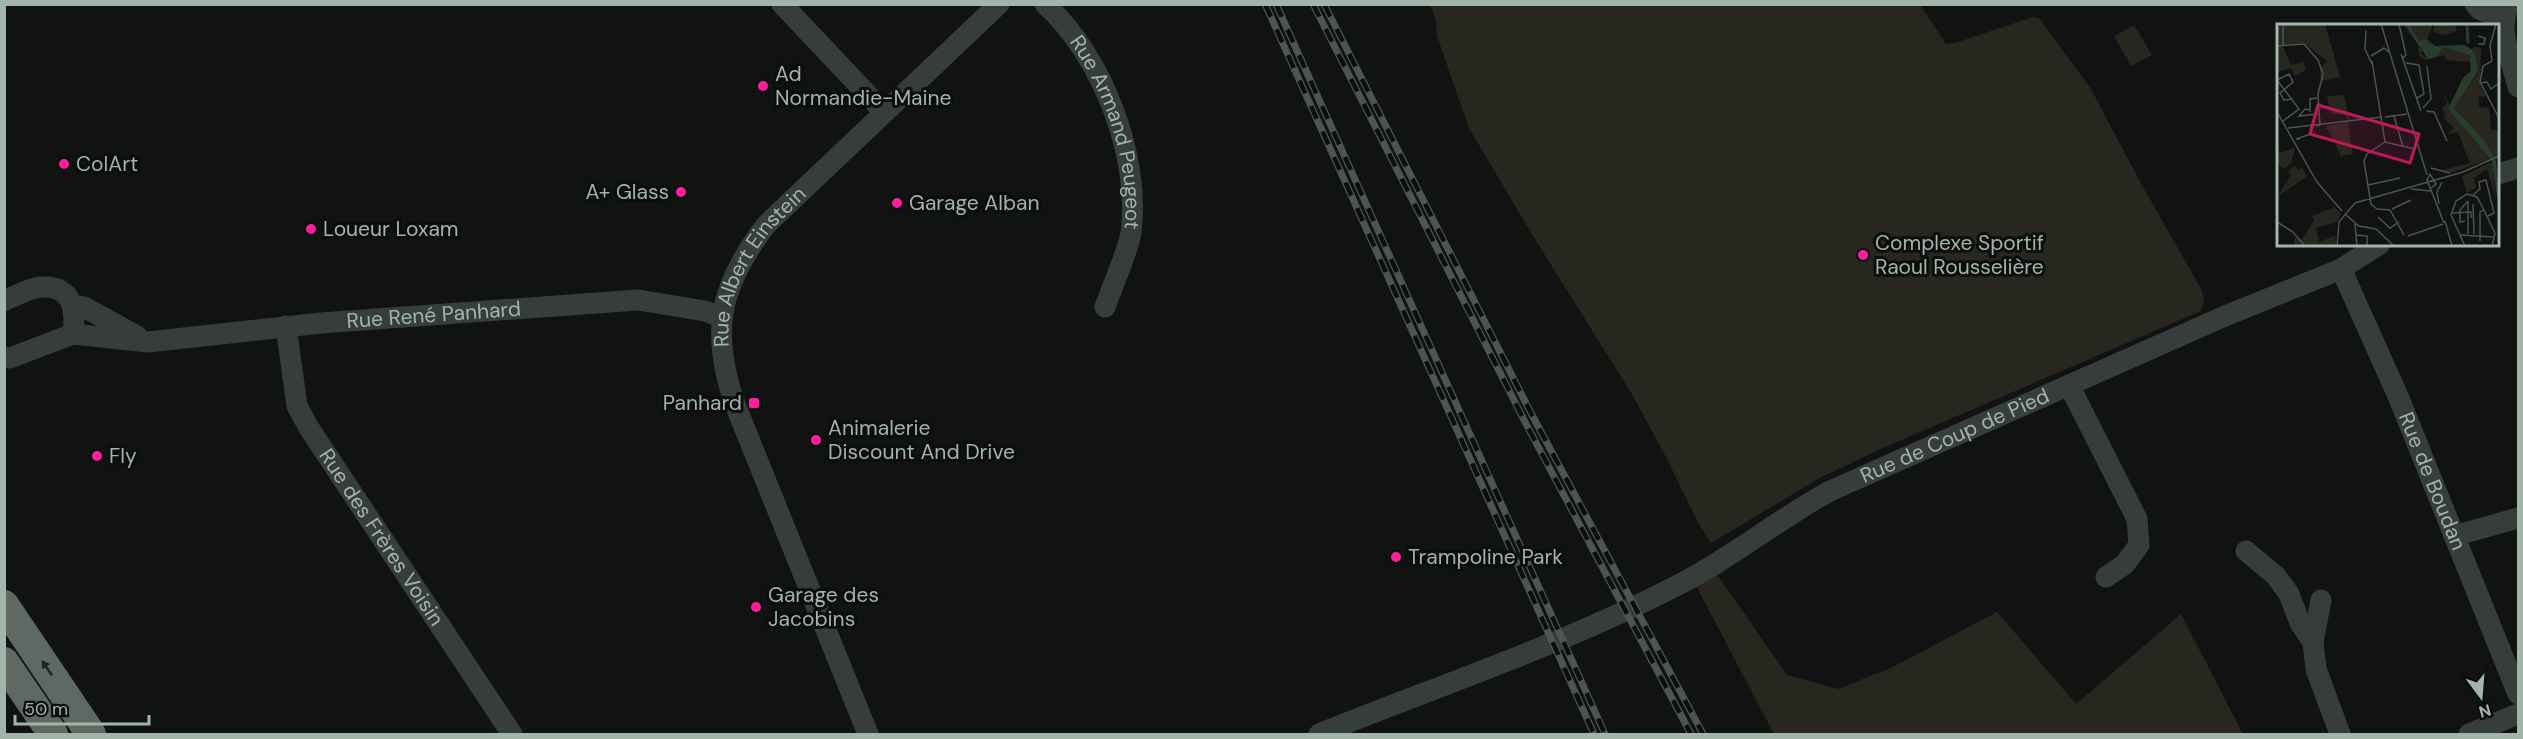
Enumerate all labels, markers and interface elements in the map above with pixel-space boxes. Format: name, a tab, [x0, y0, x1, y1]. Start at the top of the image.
inset map	[2277, 24, 2499, 246]
street label: Rue Armand Peugeot	[1063, 30, 1147, 231]
place label: Ad Normandie-Maine	[775, 60, 952, 112]
marker: Ad Normandie-Maine	[756, 79, 770, 93]
place label: ColArt	[76, 150, 138, 178]
marker: ColArt	[57, 157, 71, 171]
place label: A+ Glass	[586, 178, 669, 206]
street label: Rue Albert Einstein	[707, 180, 812, 348]
marker: A+ Glass	[674, 185, 688, 199]
place label: Garage Alban	[909, 189, 1040, 217]
marker: Garage Alban	[890, 196, 904, 210]
place label: Loueur Loxam	[323, 215, 459, 243]
marker: Loueur Loxam	[304, 222, 318, 236]
place label: Complexe Sportif Raoul Rousselière	[1875, 229, 2044, 281]
marker: Complexe Sportif Raoul Rousselière	[1856, 248, 1870, 262]
street label: Rue René Panhard	[346, 295, 522, 335]
street label: Rue de Coup de Pied	[1856, 382, 2054, 490]
place label: Panhard	[663, 389, 742, 417]
marker: Panhard	[747, 396, 761, 410]
street label: Rue de Boudan	[2392, 408, 2473, 554]
place label: Animalerie Discount And Drive	[828, 414, 1015, 466]
marker: Animalerie Discount And Drive	[809, 433, 823, 447]
place label: Fly	[109, 442, 137, 470]
street label: Rue des Frères Voisin	[313, 443, 450, 631]
marker: Fly	[90, 449, 104, 463]
place label: Trampoline Park	[1408, 543, 1563, 571]
marker: Trampoline Park	[1389, 550, 1403, 564]
place label: Garage des Jacobins	[768, 581, 879, 633]
marker: Garage des Jacobins	[749, 600, 763, 614]
one-way arrow	[41, 660, 52, 677]
north arrow	[2451, 667, 2511, 727]
scale bar	[15, 688, 148, 726]
text: 50 m	[24, 697, 68, 721]
text: N	[2476, 699, 2494, 723]

